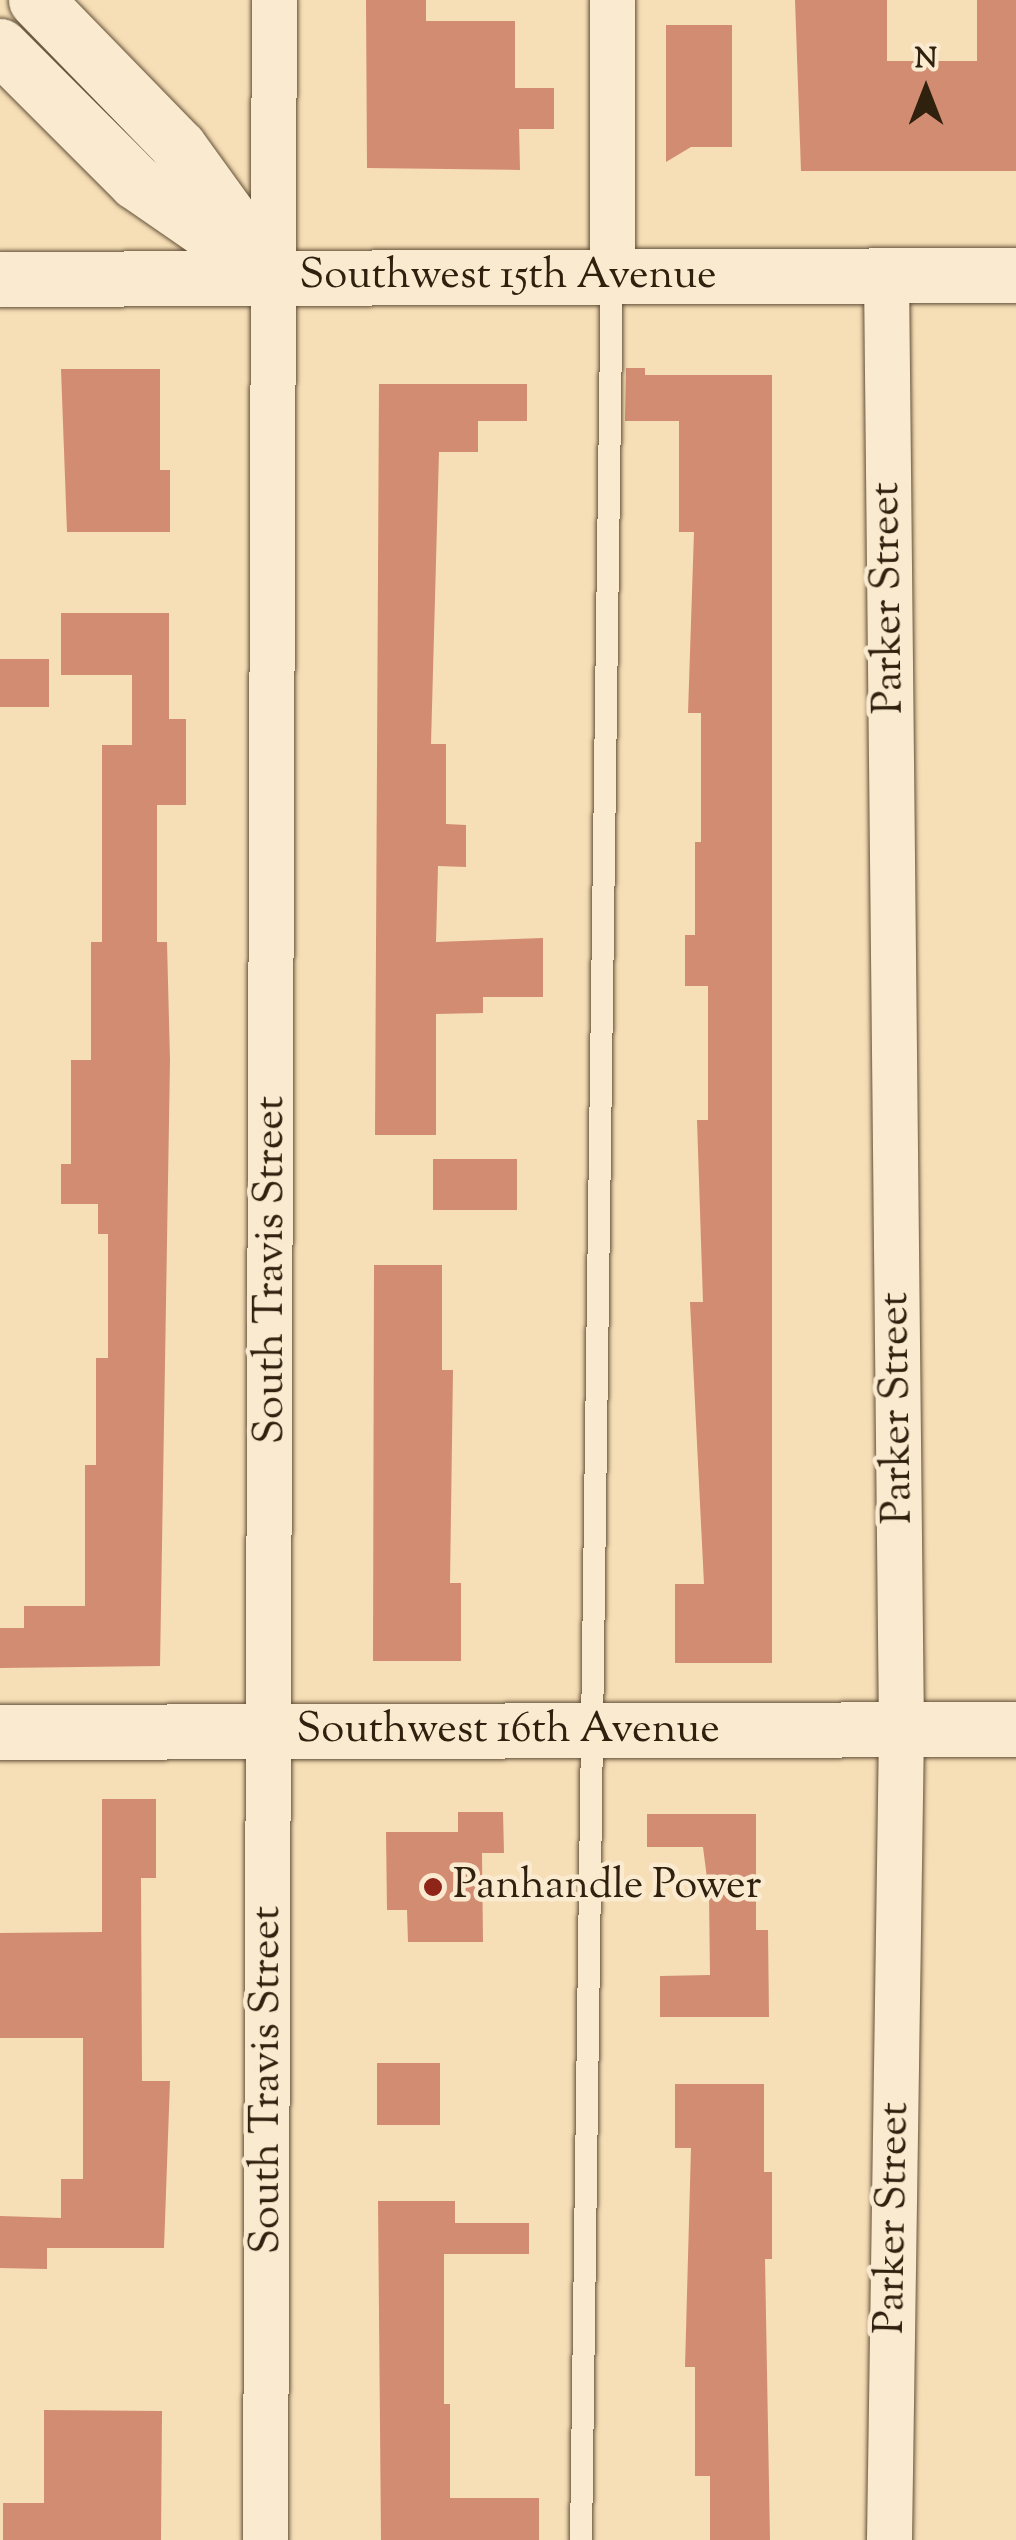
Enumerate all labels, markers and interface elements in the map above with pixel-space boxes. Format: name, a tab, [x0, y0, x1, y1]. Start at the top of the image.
north arrow	[876, 40, 976, 140]
text: N	[915, 40, 937, 80]
street label: Southwest 15th Avenue	[299, 252, 717, 302]
street label: Parker Street	[862, 481, 916, 715]
street label: South Travis Street	[247, 1096, 297, 1444]
street label: Parker Street	[871, 1291, 925, 1525]
street label: Southwest 16th Avenue	[296, 1706, 720, 1756]
place label: Panhandle Power	[453, 1862, 761, 1912]
marker: Panhandle Power	[422, 1876, 444, 1898]
street label: South Travis Street	[243, 1906, 293, 2254]
street label: Parker Street	[867, 2101, 921, 2335]

